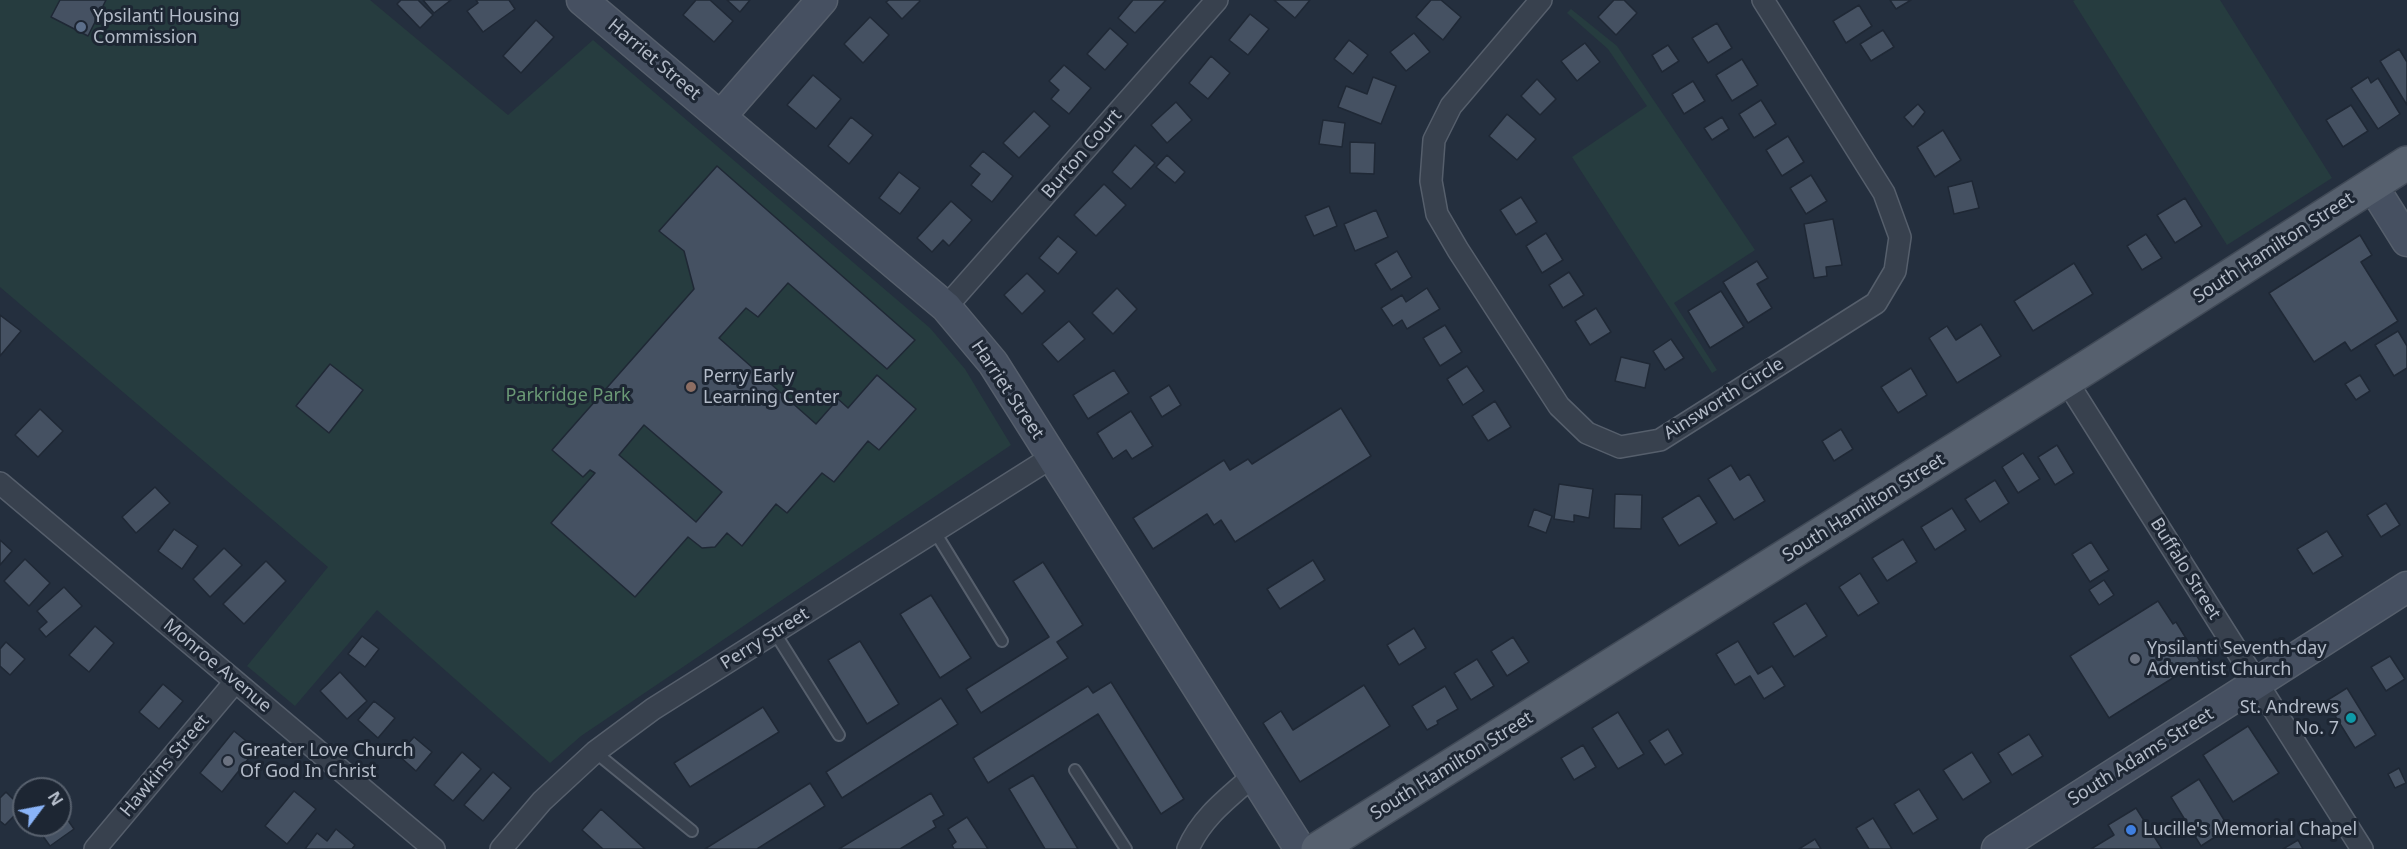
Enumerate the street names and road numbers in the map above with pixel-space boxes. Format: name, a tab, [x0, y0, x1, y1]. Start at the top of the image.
street label: Harriet Street	[603, 15, 705, 105]
street label: Burton Court	[1038, 105, 1126, 203]
street label: South Hamilton Street	[2190, 188, 2358, 308]
street label: Harriet Street	[966, 336, 1048, 444]
street label: Ainsworth Circle	[1660, 353, 1788, 445]
street label: South Hamilton Street	[1779, 449, 1949, 567]
street label: Buffalo Street	[2145, 514, 2225, 624]
street label: Perry Street	[717, 603, 813, 675]
street label: Monroe Avenue	[159, 615, 275, 717]
street label: South Adams Street	[2064, 704, 2218, 810]
street label: South Hamilton Street	[1367, 707, 1537, 825]
street label: Hawkins Street	[116, 711, 214, 821]

